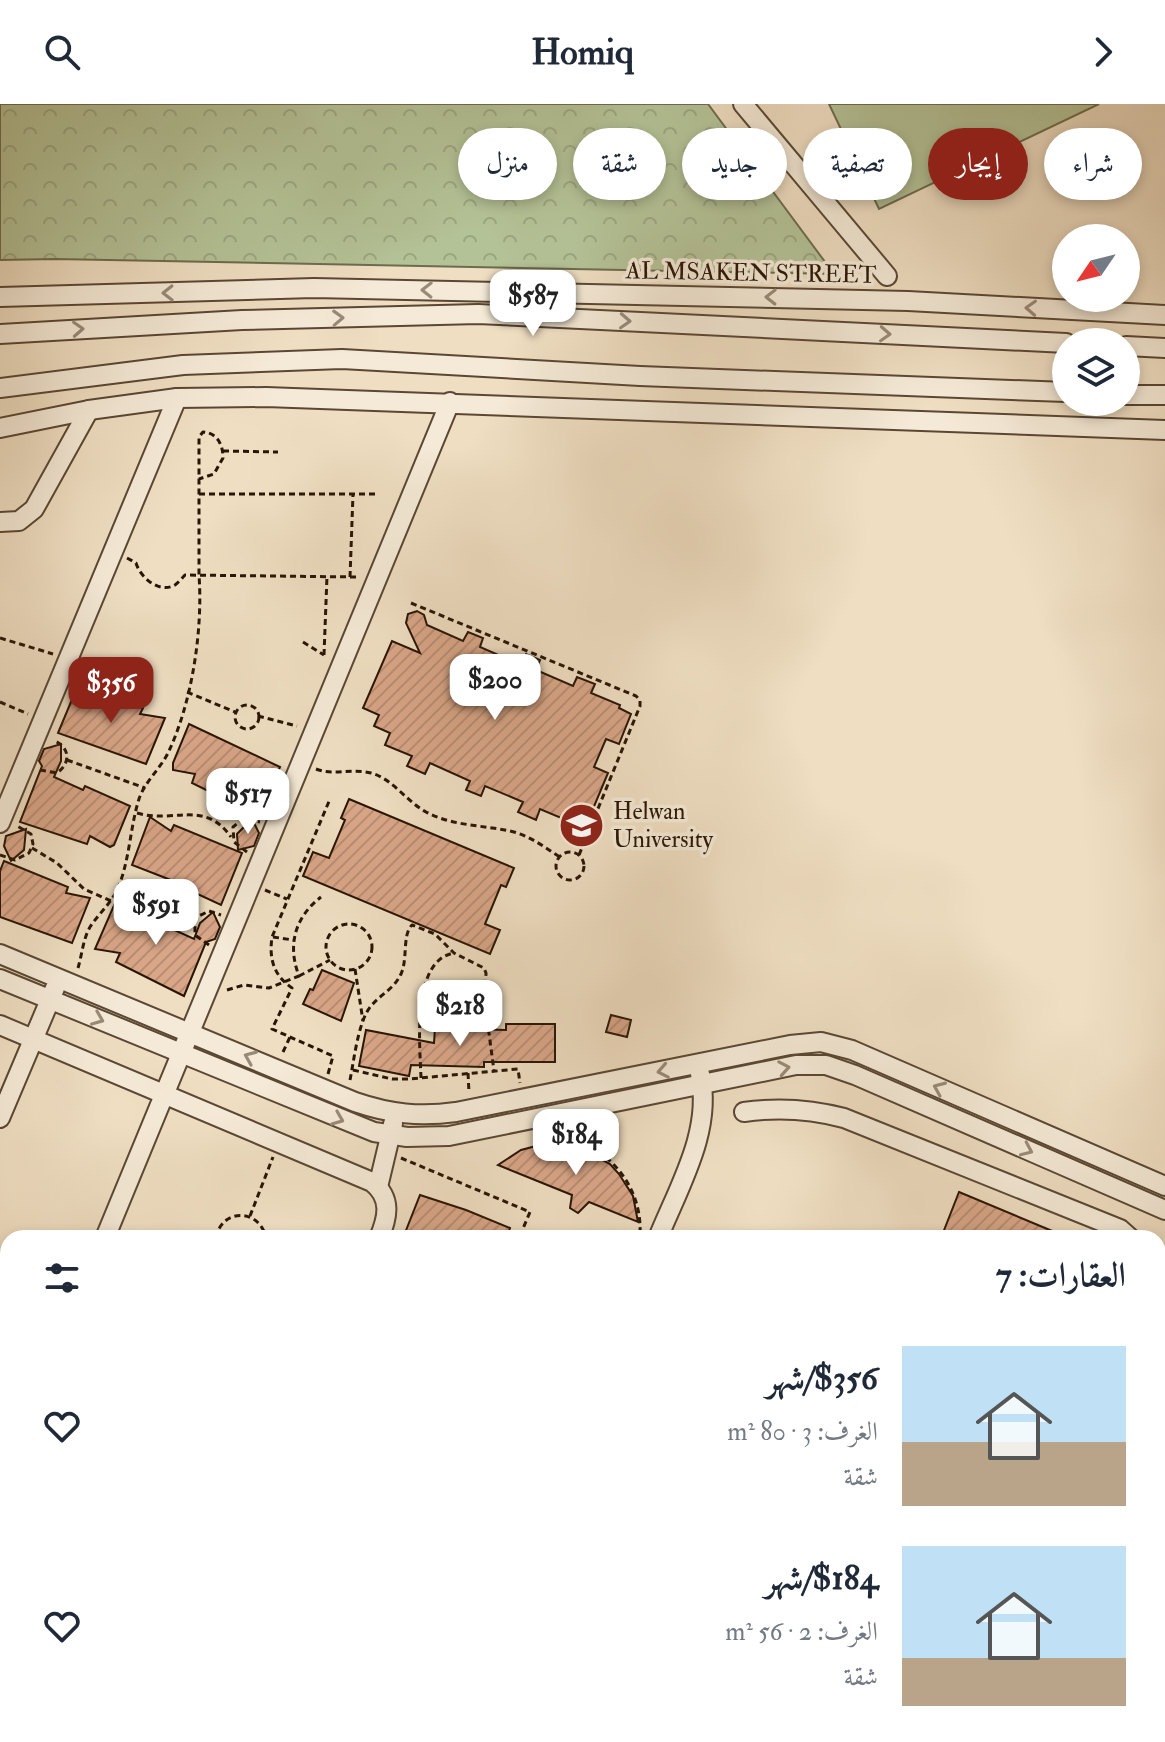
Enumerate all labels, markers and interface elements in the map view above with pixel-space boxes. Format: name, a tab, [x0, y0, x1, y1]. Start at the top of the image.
icon: search	[40, 30, 84, 74]
text: Homiq	[531, 30, 634, 75]
icon: forward	[1081, 30, 1125, 74]
chip: منزل	[458, 128, 557, 200]
chip: شقة	[573, 128, 666, 200]
chip: جديد	[682, 128, 787, 200]
chip: تصفية	[803, 128, 912, 200]
chip: إيجار	[928, 128, 1028, 200]
chip: شراء	[1044, 128, 1142, 200]
north arrow	[1052, 224, 1140, 312]
map controls	[1052, 224, 1140, 416]
street label: AL MSAKEN STREET	[624, 255, 877, 291]
pin: $587	[486, 270, 580, 338]
text: $587	[508, 280, 558, 312]
one-way arrow	[420, 282, 433, 299]
one-way arrow	[161, 284, 174, 301]
one-way arrow	[764, 289, 777, 306]
one-way arrow	[1024, 299, 1037, 316]
one-way arrow	[332, 309, 345, 326]
one-way arrow	[619, 313, 632, 330]
one-way arrow	[72, 321, 85, 338]
one-way arrow	[879, 326, 892, 343]
button: layers	[1052, 328, 1140, 416]
pin: $200	[448, 654, 542, 722]
pin: $356	[64, 657, 158, 725]
text: $200	[468, 664, 522, 696]
text: $356	[86, 667, 136, 699]
pin: $517	[201, 768, 295, 836]
text: $517	[224, 778, 272, 810]
place label: Helwan University	[613, 796, 714, 855]
school or university icon: Helwan University	[558, 801, 606, 849]
pin: $591	[109, 879, 203, 947]
text: $591	[132, 889, 180, 921]
pin: $218	[413, 980, 507, 1048]
text: $218	[435, 990, 485, 1022]
one-way arrow	[90, 1009, 104, 1026]
one-way arrow	[244, 1051, 258, 1067]
one-way arrow	[778, 1060, 791, 1077]
one-way arrow	[656, 1061, 670, 1078]
one-way arrow	[933, 1082, 947, 1098]
one-way arrow	[330, 1109, 344, 1126]
pin: $184	[529, 1109, 623, 1177]
text: $184	[551, 1119, 601, 1151]
one-way arrow	[1019, 1140, 1033, 1156]
text: العقارات: 7	[996, 1254, 1126, 1297]
icon: filters	[40, 1256, 84, 1300]
text: $356/شهر	[766, 1357, 878, 1400]
icon: home	[966, 1378, 1062, 1474]
icon: heart	[40, 1404, 84, 1448]
text: الغرف: 3 · 80 m²	[727, 1416, 878, 1448]
text: شقة	[844, 1461, 878, 1493]
text: $184/شهر	[764, 1557, 878, 1600]
icon: home	[966, 1578, 1062, 1674]
icon: heart	[40, 1604, 84, 1648]
text: الغرف: 2 · 56 m²	[725, 1616, 878, 1648]
text: شقة	[844, 1661, 878, 1693]

